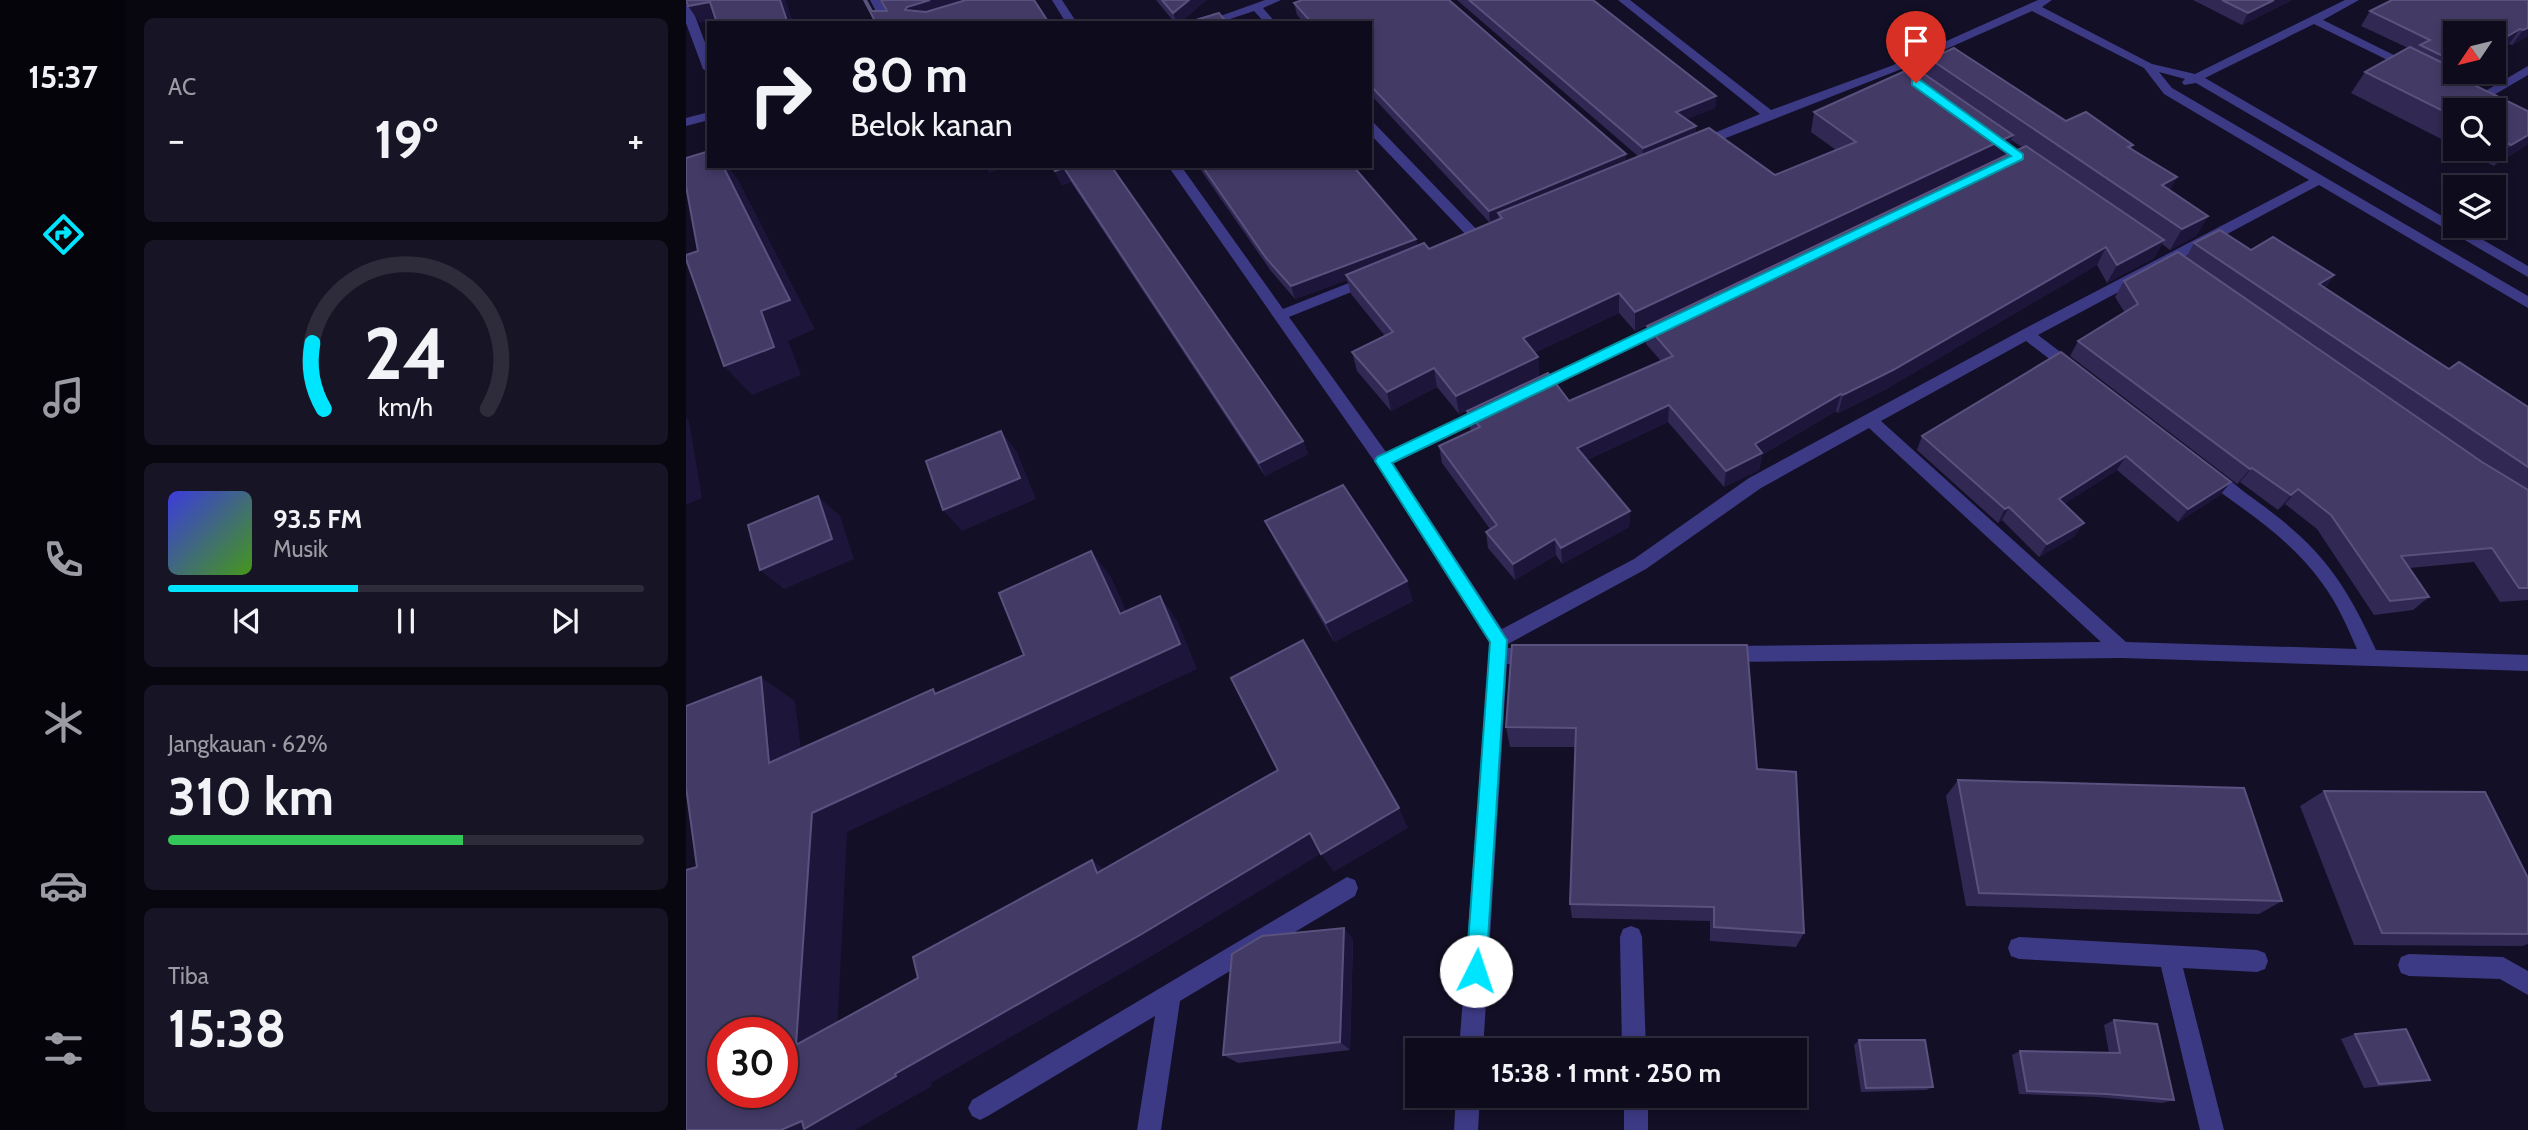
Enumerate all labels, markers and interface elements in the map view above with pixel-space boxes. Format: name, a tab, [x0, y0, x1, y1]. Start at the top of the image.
pin	[1886, 11, 1946, 83]
north arrow	[2443, 21, 2506, 84]
map controls	[2443, 21, 2506, 238]
icon: arrive	[1897, 22, 1935, 60]
text: 80 m	[850, 45, 968, 104]
icon: right	[735, 49, 826, 140]
text: 15:37	[28, 57, 98, 96]
text: AC	[168, 73, 196, 101]
button: search	[2443, 98, 2506, 161]
text: Belok kanan	[850, 105, 1013, 144]
text: 19°	[374, 108, 438, 171]
text: −	[168, 116, 185, 163]
text: +	[627, 116, 644, 163]
button: layers	[2443, 175, 2506, 238]
icon: directions	[39, 210, 88, 259]
text: 24	[364, 309, 448, 397]
icon: music	[39, 373, 88, 422]
text: km/h	[379, 391, 433, 421]
text: 93.5 FM	[273, 503, 362, 535]
icon: phone	[39, 535, 88, 584]
text: Musik	[273, 535, 328, 563]
icon: previous	[228, 602, 266, 640]
icon: pause	[387, 602, 425, 640]
icon: next	[546, 602, 584, 640]
icon: climate	[39, 698, 88, 747]
text: Jangkauan · 62%	[168, 730, 328, 758]
text: 310 km	[168, 765, 334, 828]
icon: car	[39, 861, 88, 910]
position arrow	[1439, 934, 1513, 1008]
text: Tiba	[168, 962, 209, 990]
text: 15:38	[168, 997, 286, 1060]
speed limit sign: 30	[707, 1017, 798, 1108]
icon: filters	[39, 1024, 88, 1073]
text: 15:38 · 1 mnt · 250 m	[1491, 1057, 1721, 1089]

